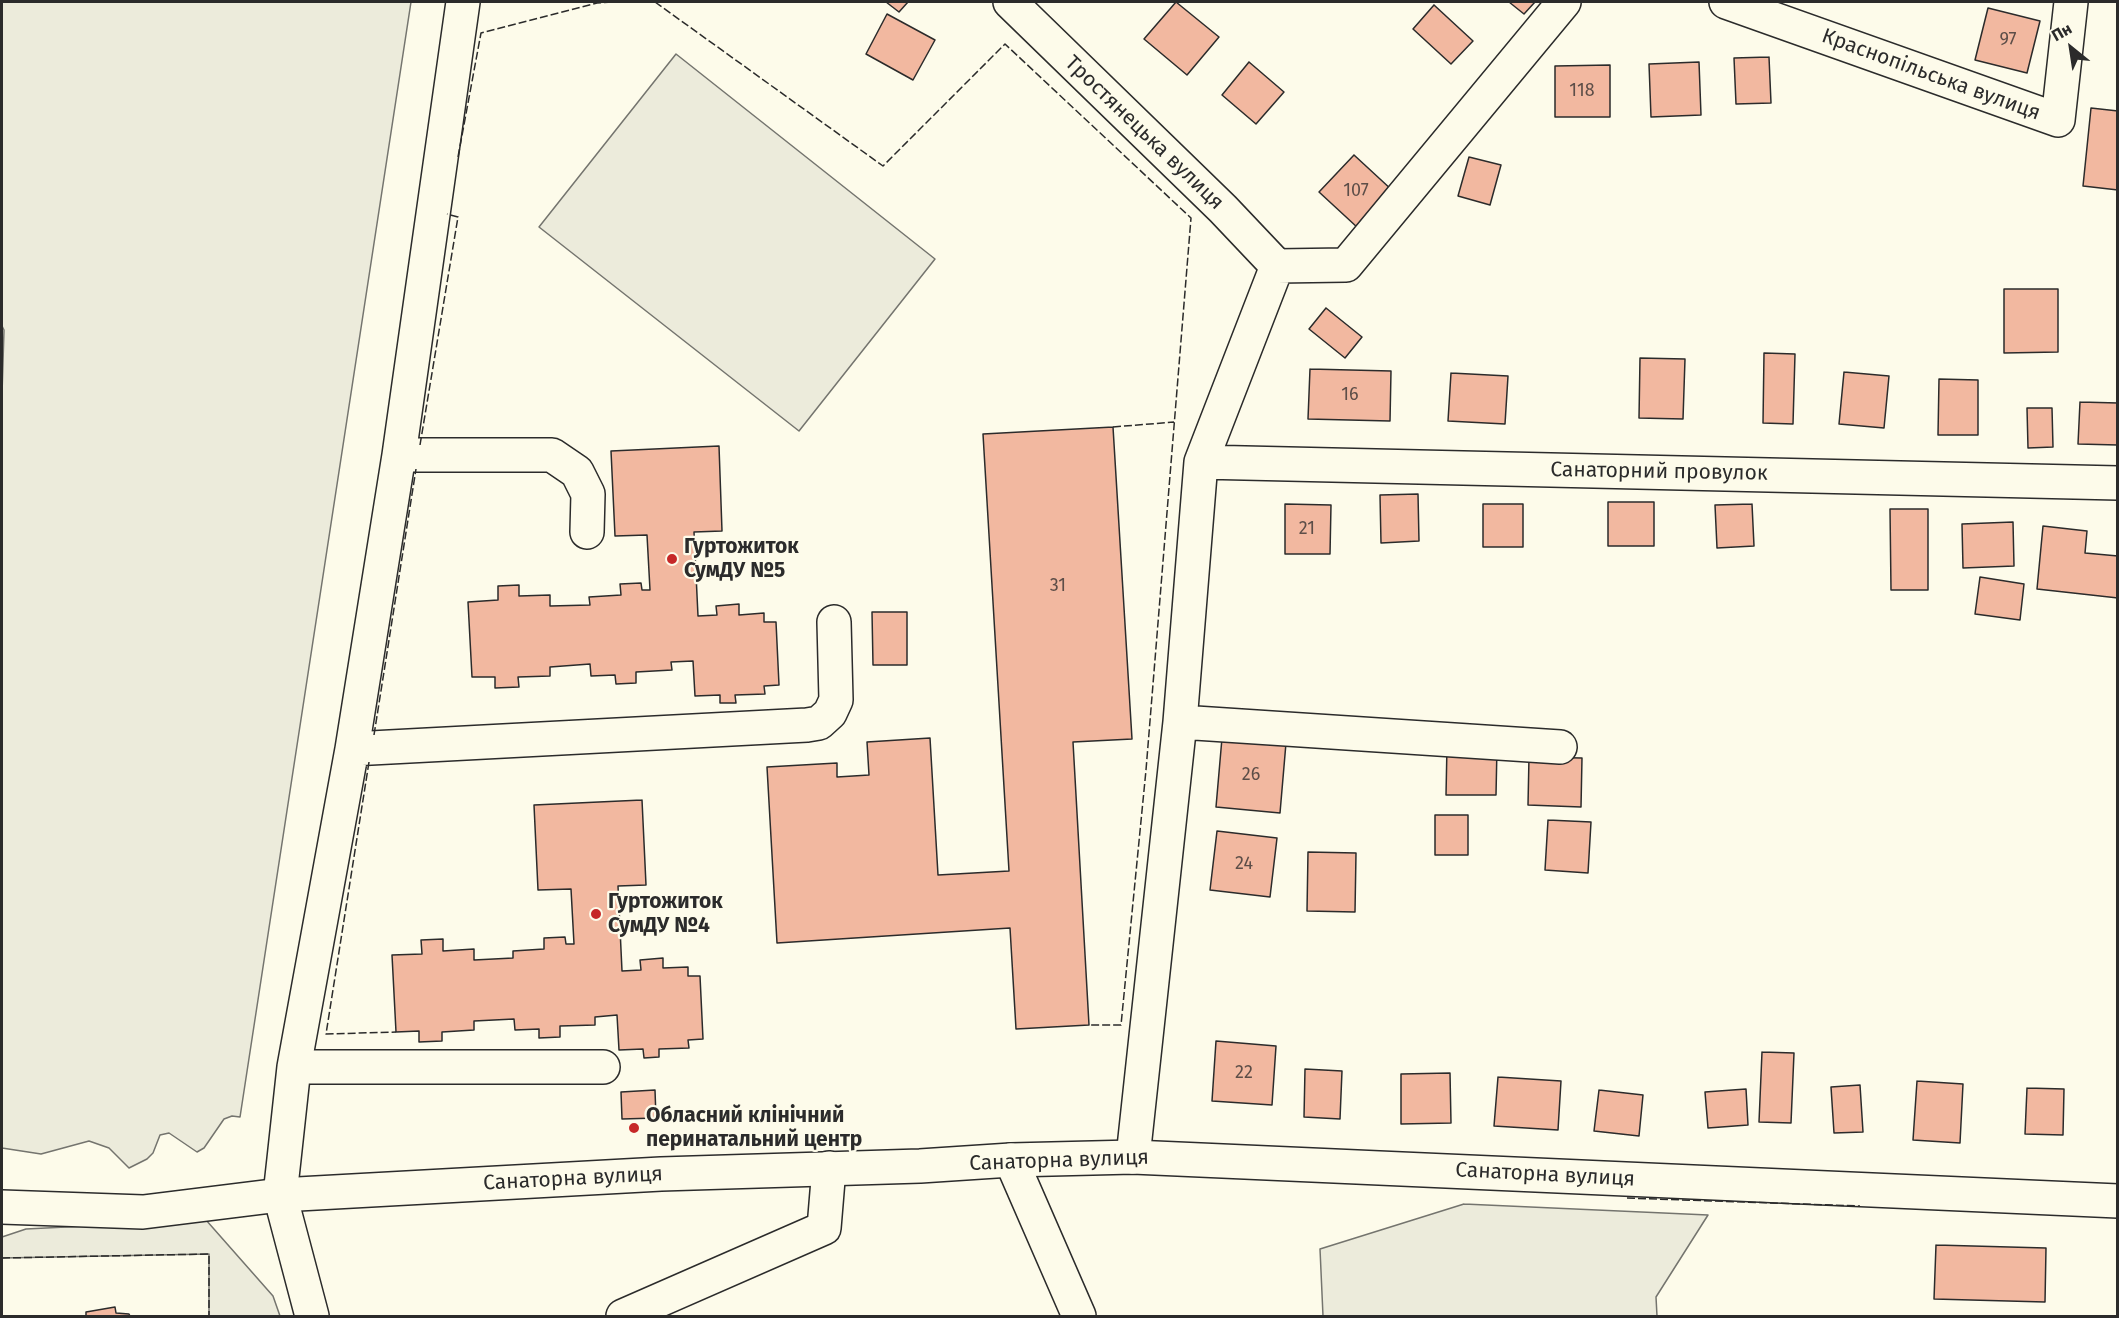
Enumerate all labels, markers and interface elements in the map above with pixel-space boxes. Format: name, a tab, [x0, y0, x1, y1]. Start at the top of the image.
north arrow	[2041, 18, 2101, 78]
text: Пн	[2048, 19, 2075, 45]
street label: Краснопільська вулиця	[1818, 24, 2044, 126]
house number: 97	[1999, 29, 2017, 51]
street label: Тростянецька вулиця	[1059, 51, 1229, 215]
house number: 118	[1569, 80, 1595, 102]
house number: 107	[1343, 180, 1369, 202]
house number: 16	[1341, 384, 1359, 406]
street label: Санаторний провулок	[1550, 458, 1768, 486]
house number: 21	[1299, 518, 1315, 540]
place label: Гуртожиток СумДУ №5	[684, 534, 799, 584]
marker: Гуртожиток СумДУ №5	[665, 552, 679, 566]
house number: 31	[1050, 575, 1066, 597]
house number: 26	[1242, 764, 1260, 786]
house number: 24	[1235, 853, 1253, 875]
place label: Гуртожиток СумДУ №4	[608, 889, 723, 939]
marker: Гуртожиток СумДУ №4	[589, 907, 603, 921]
house number: 22	[1235, 1062, 1253, 1084]
place label: Обласний клінічний перинатальний центр	[646, 1103, 862, 1153]
marker: Обласний клінічний перинатальний центр	[627, 1121, 641, 1135]
street label: Санаторна вулиця	[969, 1145, 1149, 1177]
street label: Санаторна вулиця	[1455, 1158, 1635, 1192]
street label: Санаторна вулиця	[483, 1162, 663, 1196]

